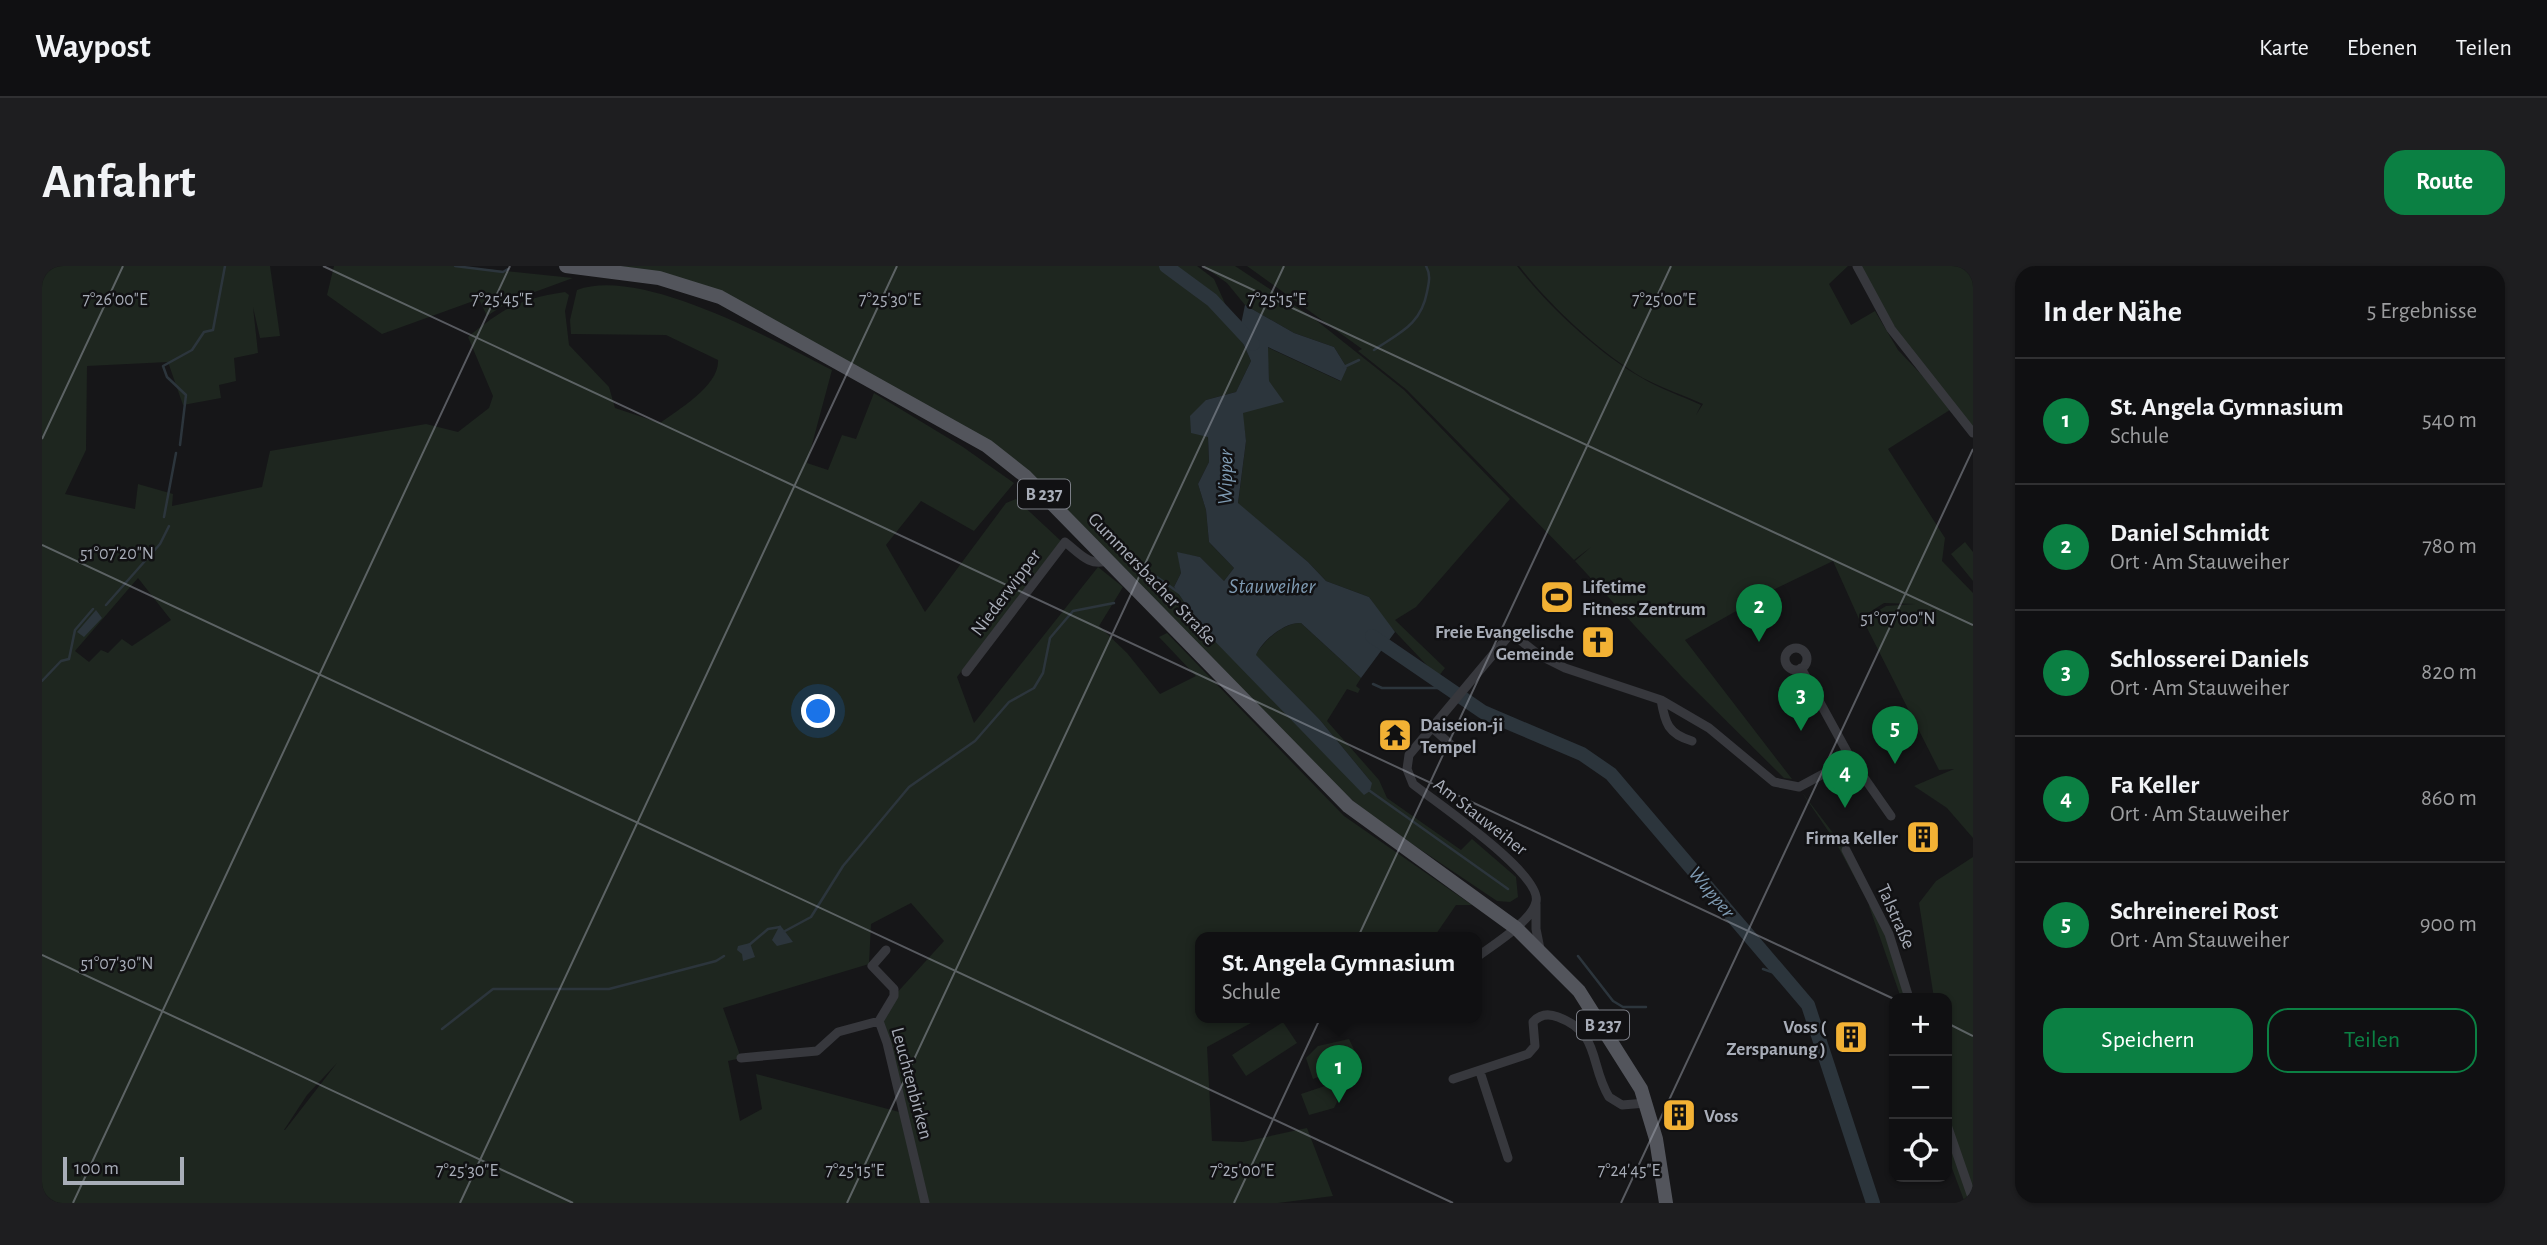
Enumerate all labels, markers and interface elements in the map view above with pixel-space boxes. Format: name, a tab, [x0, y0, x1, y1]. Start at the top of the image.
text: Waypost	[35, 31, 151, 64]
text: Karte	[2259, 36, 2309, 60]
text: Ebenen	[2347, 36, 2418, 60]
text: Teilen	[2456, 36, 2512, 60]
button: Route	[2384, 150, 2505, 215]
text: Anfahrt	[42, 158, 196, 207]
text: 7°26'00"E	[82, 291, 148, 309]
text: 7°25'45"E	[471, 291, 533, 309]
text: 7°25'30"E	[859, 291, 921, 309]
text: 7°25'15"E	[1248, 291, 1307, 309]
text: 7°25'00"E	[1632, 291, 1696, 309]
text: In der Nähe	[2043, 297, 2182, 327]
text: 5 Ergebnisse	[2367, 300, 2477, 323]
text: St. Angela Gymnasium	[2110, 394, 2344, 420]
text: 1	[2062, 409, 2070, 432]
text: 540 m	[2422, 409, 2477, 432]
text: Schule	[2110, 425, 2169, 448]
water label: Wipper	[1215, 448, 1238, 505]
road number: B 237	[1018, 479, 1070, 508]
street label: Gummersbacher Straße	[1084, 509, 1220, 649]
text: Daniel Schmidt	[2110, 520, 2269, 546]
text: 2	[2061, 535, 2071, 558]
text: 780 m	[2422, 535, 2477, 558]
text: 51°07'20"N	[80, 545, 154, 563]
street label: Niederwipper	[968, 546, 1045, 640]
text: Ort · Am Stauweiher	[2110, 551, 2289, 574]
water label: Stauweiher	[1229, 576, 1316, 597]
sports icon: Lifetime Fitness Zentrum	[1538, 578, 1576, 616]
place label: Lifetime Fitness Zentrum	[1582, 578, 1706, 619]
pin: 2	[1736, 584, 1782, 642]
text: 51°07'00"N	[1860, 610, 1936, 628]
place label: Freie Evangelische Gemeinde	[1435, 623, 1574, 664]
church icon: Freie Evangelische Gemeinde	[1579, 623, 1617, 661]
text: Schlosserei Daniels	[2110, 646, 2309, 672]
text: 3	[2061, 661, 2071, 684]
text: 820 m	[2421, 661, 2477, 684]
pin: 3	[1778, 673, 1824, 731]
text: Ort · Am Stauweiher	[2110, 677, 2289, 700]
your location	[801, 694, 835, 728]
pin: 5	[1872, 706, 1918, 764]
temple icon: Daiseion-ji Tempel	[1376, 716, 1414, 754]
place label: Daiseion-ji Tempel	[1420, 716, 1503, 757]
pin: 4	[1822, 750, 1868, 808]
text: Fa Keller	[2110, 772, 2199, 798]
street label: Am Stauweiher	[1430, 775, 1530, 859]
text: 4	[2060, 787, 2072, 810]
text: 860 m	[2421, 787, 2477, 810]
text: Ort · Am Stauweiher	[2110, 803, 2289, 826]
building icon: Firma Keller	[1904, 818, 1942, 856]
place label: Firma Keller	[1805, 829, 1898, 848]
water label: Wupper	[1684, 863, 1740, 924]
street label: Talstraße	[1873, 881, 1918, 952]
text: Schreinerei Rost	[2110, 898, 2278, 924]
text: 5	[2061, 913, 2071, 936]
text: 900 m	[2420, 913, 2477, 936]
text: Ort · Am Stauweiher	[2110, 929, 2289, 952]
popup	[1195, 932, 1482, 1023]
text: St. Angela Gymnasium	[1222, 950, 1455, 976]
text: 51°07'30"N	[80, 955, 154, 973]
text: Schule	[1222, 981, 1281, 1004]
map controls	[1889, 993, 1952, 1182]
button: +	[1889, 993, 1952, 1056]
button: Speichern	[2043, 1008, 2253, 1073]
button: Teilen	[2267, 1008, 2477, 1073]
road number: B 237	[1577, 1010, 1629, 1040]
place label: Voss ( Zerspanung )	[1726, 1018, 1826, 1059]
building icon: Voss ( Zerspanung )	[1832, 1018, 1870, 1056]
street label: Leuchtenbirken	[887, 1025, 936, 1141]
pin: 1	[1316, 1045, 1362, 1103]
button: −	[1889, 1056, 1952, 1119]
building icon: Voss	[1660, 1096, 1698, 1134]
place label: Voss	[1704, 1107, 1738, 1126]
button: locate	[1889, 1119, 1952, 1182]
scale bar	[63, 1154, 184, 1186]
text: 100 m	[74, 1159, 119, 1178]
text: 7°25'30"E	[436, 1162, 498, 1180]
text: 7°25'15"E	[826, 1162, 885, 1180]
text: 7°25'00"E	[1210, 1162, 1274, 1180]
text: 7°24'45"E	[1598, 1162, 1661, 1180]

